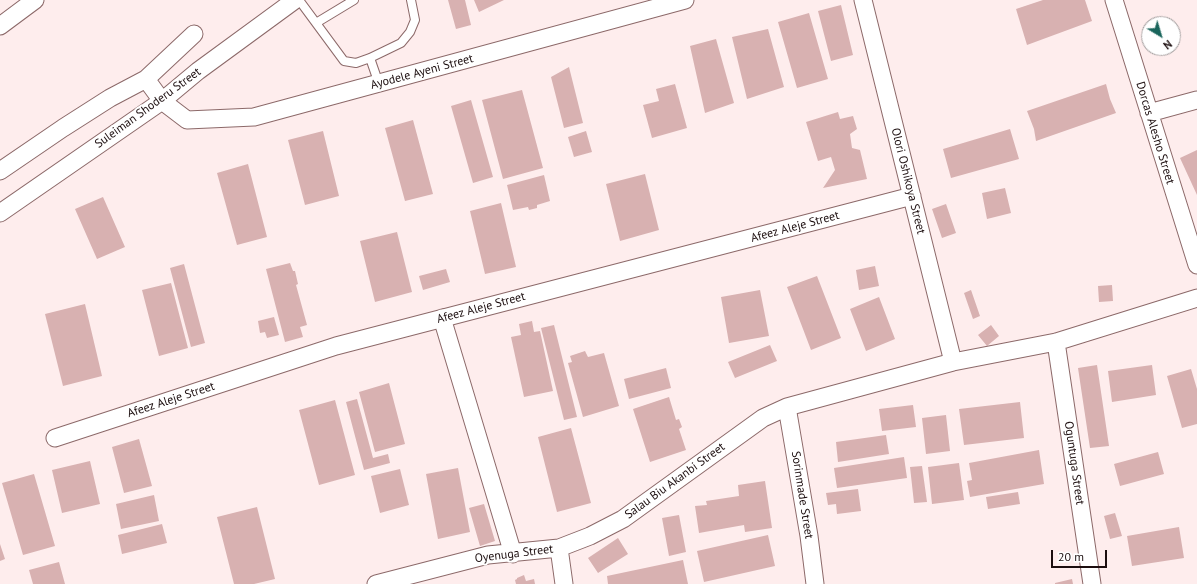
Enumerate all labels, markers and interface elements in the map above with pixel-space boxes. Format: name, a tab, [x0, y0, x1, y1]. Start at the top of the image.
north arrow	[1141, 16, 1181, 56]
text: N	[1161, 37, 1175, 52]
street label: Ayodele Ayeni Street	[369, 51, 475, 93]
street label: Suleiman Shoderu Street	[92, 65, 204, 151]
street label: Dorcas Alesho Street	[1133, 80, 1177, 186]
street label: Olori Oshikoya Street	[888, 126, 928, 236]
street label: Afeez Aleje Street	[749, 208, 841, 246]
street label: Afeez Aleje Street	[435, 289, 527, 327]
street label: Afeez Aleje Street	[126, 379, 216, 421]
street label: Oguntuga Street	[1061, 420, 1087, 506]
street label: Salau Biu Akanbi Street	[622, 440, 728, 522]
street label: Sorinmade Street	[788, 450, 816, 540]
street label: Oyenuga Street	[474, 542, 554, 566]
scale bar	[1053, 542, 1109, 568]
text: 20 m	[1058, 549, 1084, 564]

